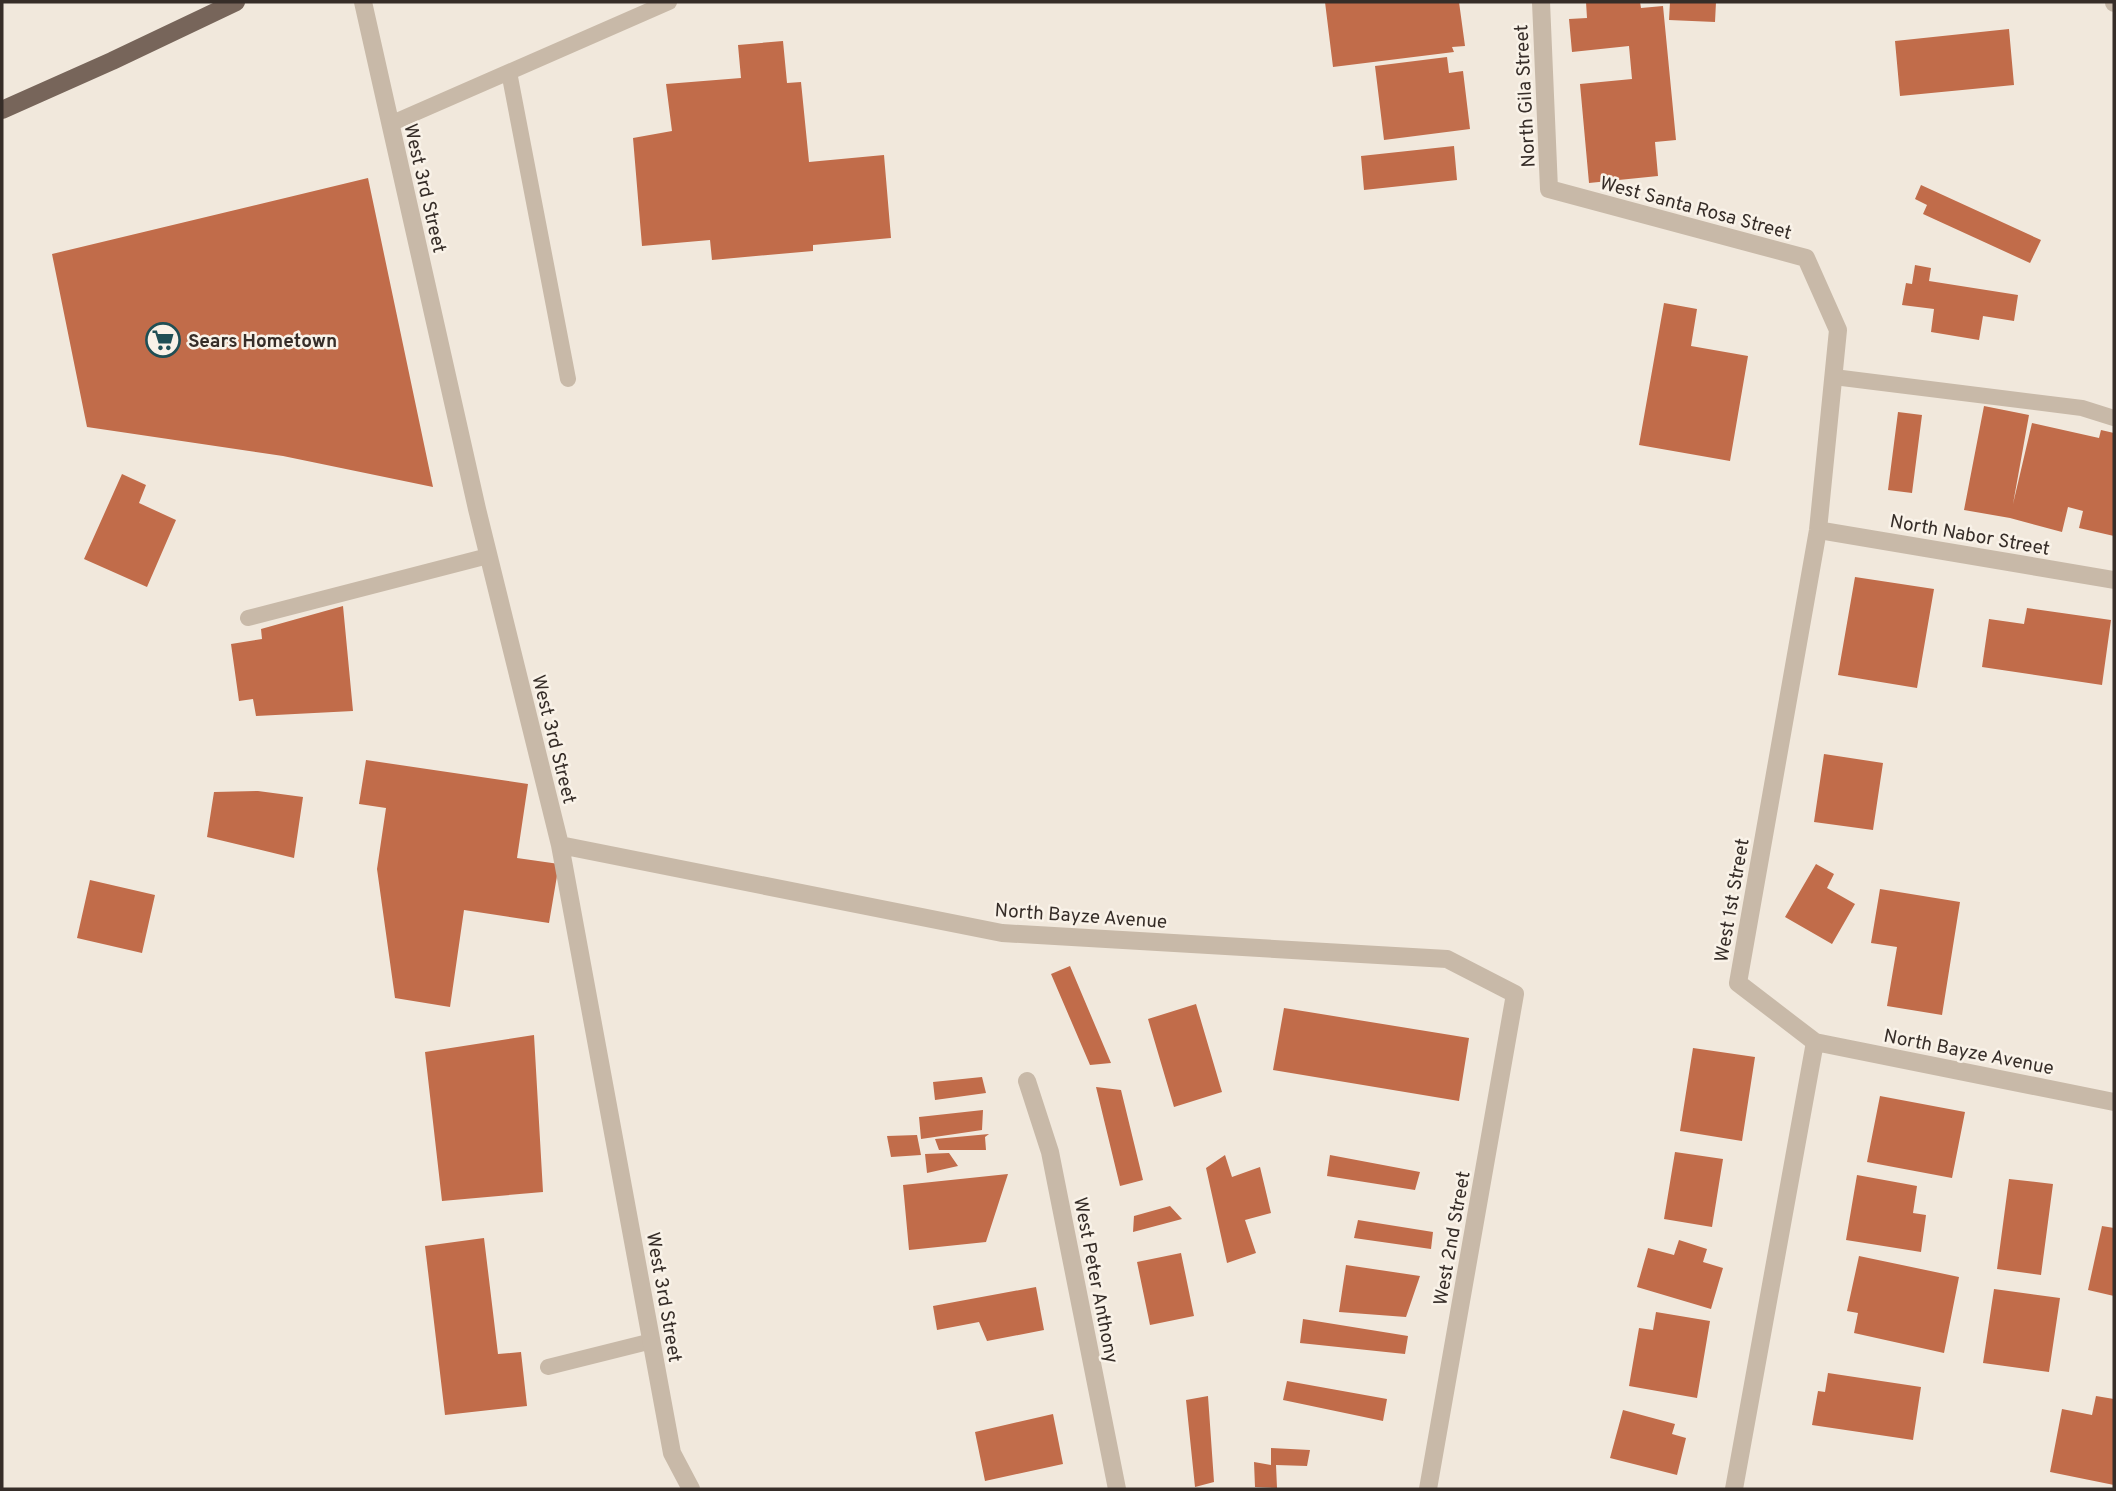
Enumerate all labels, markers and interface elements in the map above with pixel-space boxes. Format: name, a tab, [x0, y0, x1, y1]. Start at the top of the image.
street label: North Gila Street	[1510, 24, 1542, 168]
street label: West 3rd Street	[398, 122, 451, 255]
street label: West Santa Rosa Street	[1597, 172, 1794, 246]
supermarket icon: Sears Hometown	[144, 321, 182, 359]
place label: Sears Hometown	[188, 330, 337, 354]
street label: North Nabor Street	[1888, 510, 2052, 562]
street label: West 3rd Street	[525, 673, 581, 806]
street label: West 1st Street	[1710, 837, 1756, 964]
street label: North Bayze Avenue	[994, 899, 1168, 935]
street label: North Bayze Avenue	[1881, 1025, 2056, 1081]
street label: West 2nd Street	[1429, 1169, 1477, 1307]
street label: West Peter Anthony	[1067, 1195, 1123, 1366]
street label: West 3rd Street	[640, 1230, 686, 1364]

